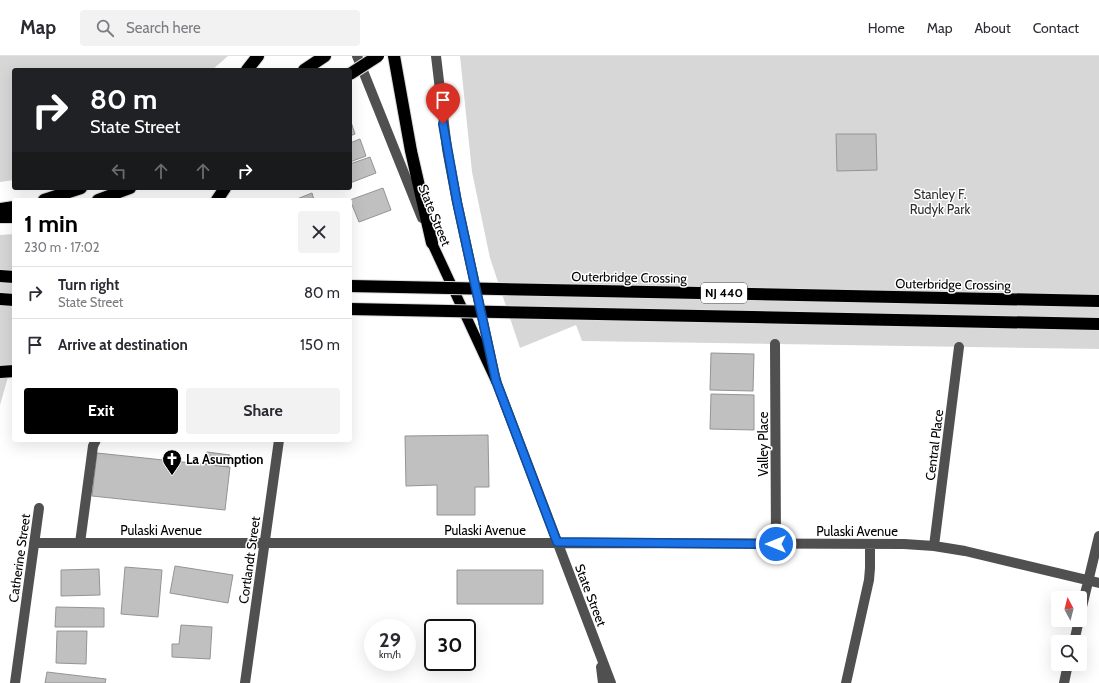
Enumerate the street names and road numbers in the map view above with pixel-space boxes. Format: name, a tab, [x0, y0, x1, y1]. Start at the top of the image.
street label: State Street	[415, 182, 455, 249]
street label: Outerbridge Crossing	[571, 268, 687, 286]
street label: Outerbridge Crossing	[895, 275, 1011, 293]
road number: NJ 440	[701, 283, 747, 303]
street label: Central Place	[922, 408, 946, 481]
street label: Valley Place	[755, 411, 771, 476]
street label: Catherine Street	[5, 512, 33, 603]
street label: Cortlandt Street	[235, 515, 263, 605]
street label: Pulaski Avenue	[120, 522, 202, 538]
street label: Pulaski Avenue	[444, 522, 526, 538]
street label: Pulaski Avenue	[816, 523, 898, 539]
street label: State Street	[572, 562, 610, 629]

